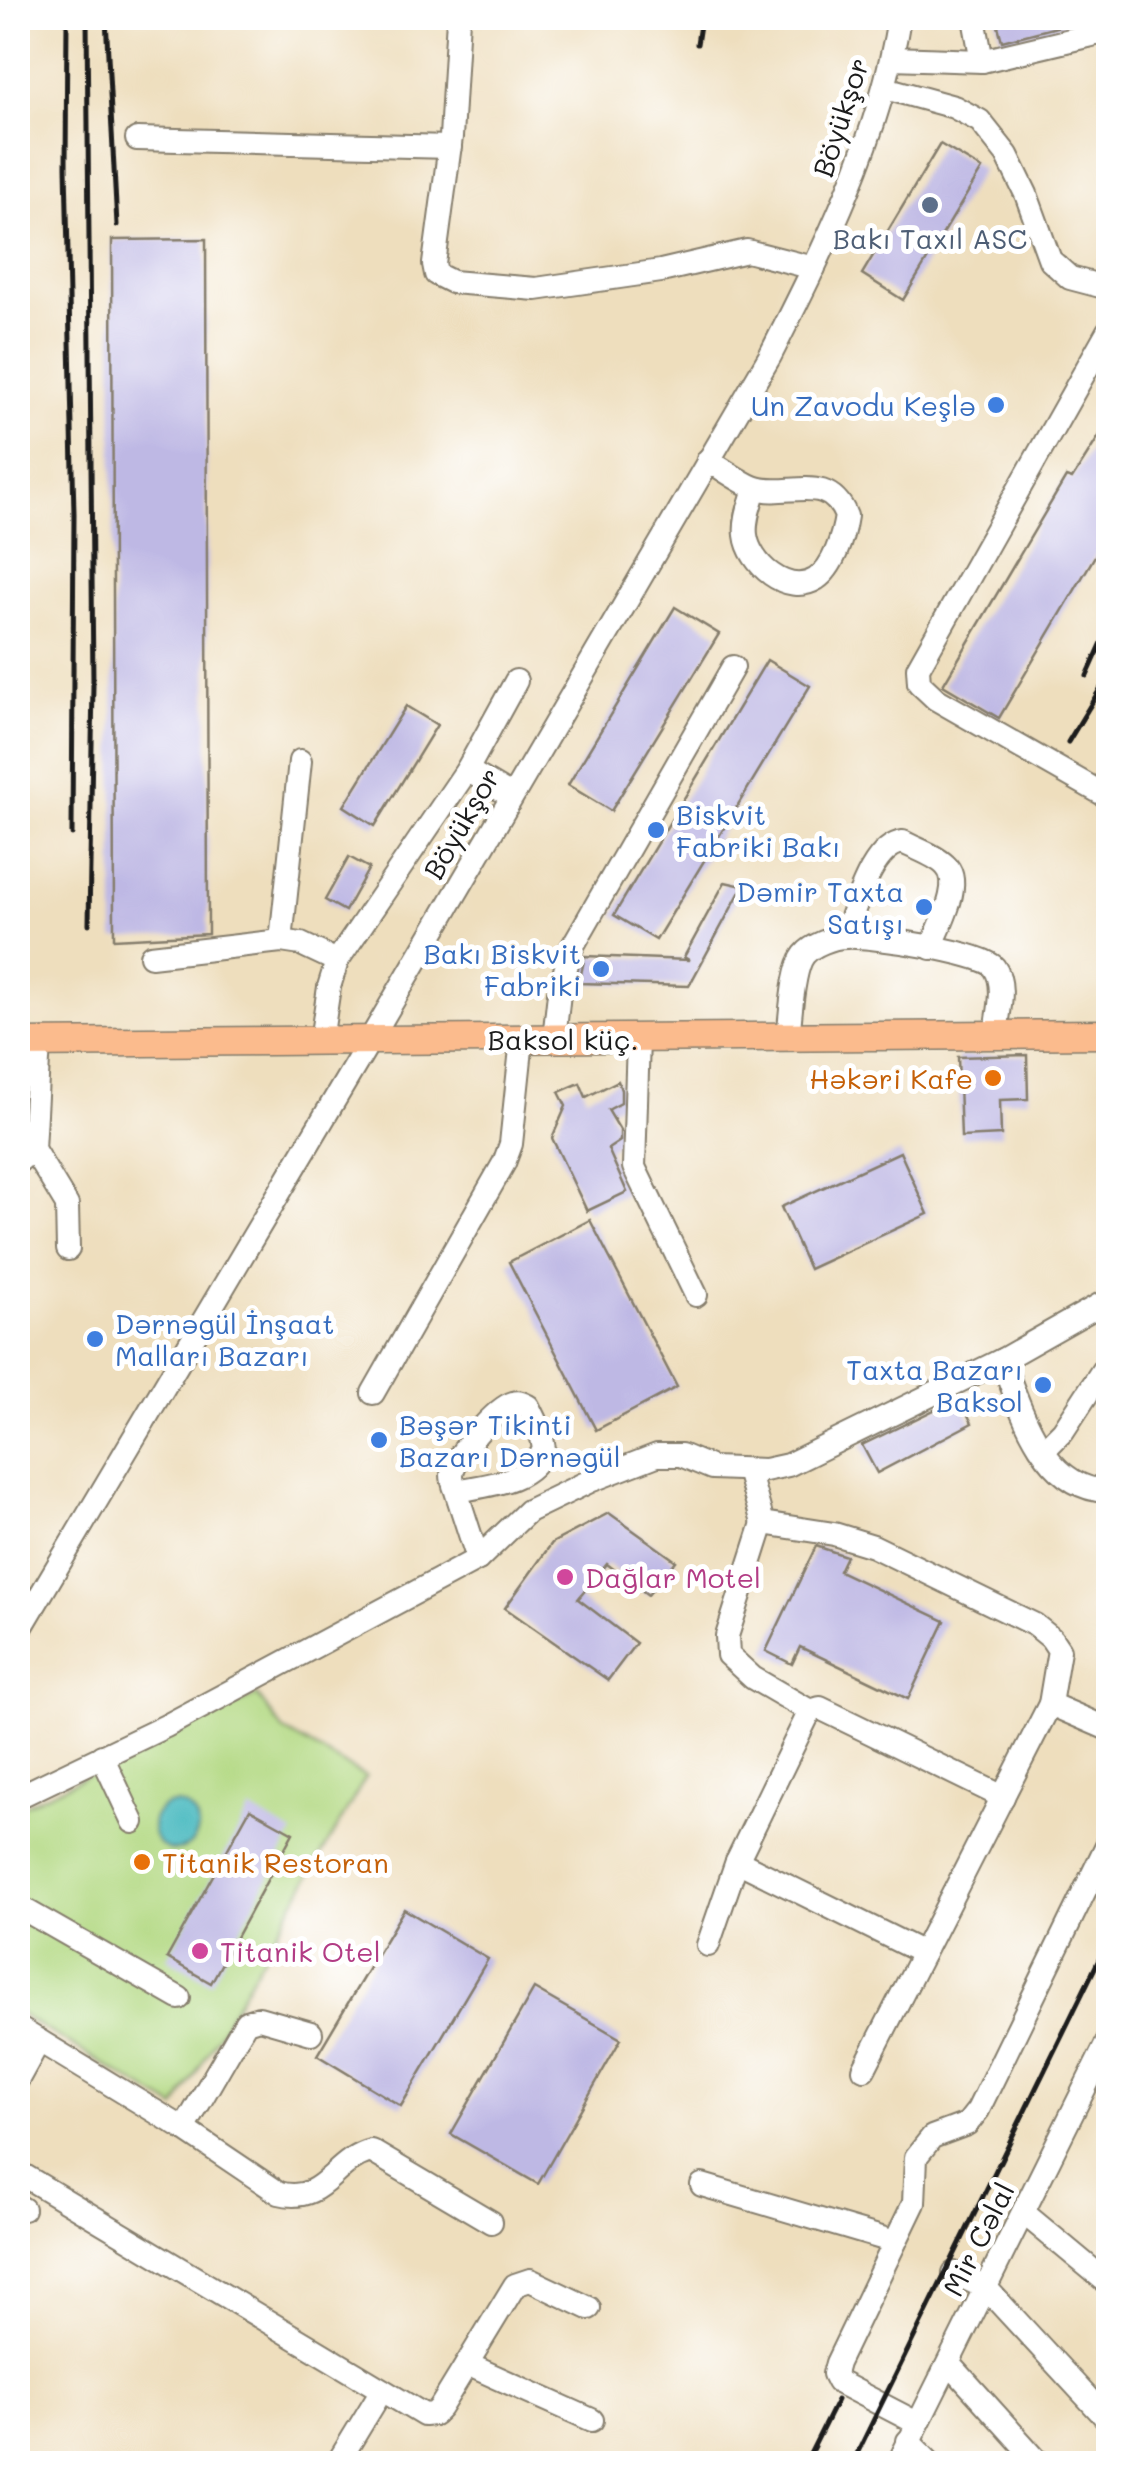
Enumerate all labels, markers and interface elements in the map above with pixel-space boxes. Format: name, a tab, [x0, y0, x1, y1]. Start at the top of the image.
street label: Böyükşor	[804, 53, 876, 181]
marker: Bakı Taxıl ASC	[919, 194, 941, 216]
place label: Bakı Taxıl ASC	[833, 220, 1027, 256]
place label: Un Zavodu Keşlə	[751, 387, 976, 423]
marker: Un Zavodu Keşlə	[985, 394, 1007, 416]
street label: Böyükşor	[415, 761, 507, 885]
place label: Biskvit Fabriki Bakı	[676, 796, 840, 864]
marker: Biskvit Fabriki Bakı	[645, 819, 667, 841]
place label: Dəmir Taxta Satışı	[736, 873, 904, 941]
marker: Dəmir Taxta Satışı	[913, 896, 935, 918]
place label: Bakı Biskvit Fabriki	[423, 935, 581, 1003]
marker: Bakı Biskvit Fabriki	[590, 958, 612, 980]
street label: Baksol küç.	[488, 1021, 638, 1057]
place label: Həkəri Kafe	[809, 1060, 973, 1096]
marker: Həkəri Kafe	[982, 1067, 1004, 1089]
place label: Dərnəgül İnşaat Malları Bazarı	[115, 1305, 335, 1373]
marker: Dərnəgül İnşaat Malları Bazarı	[84, 1328, 106, 1350]
place label: Taxta Bazarı Baksol	[846, 1351, 1023, 1419]
marker: Taxta Bazarı Baksol	[1032, 1374, 1054, 1396]
place label: Bəşər Tikinti Bazarı Dərnəgül	[399, 1406, 621, 1474]
marker: Bəşər Tikinti Bazarı Dərnəgül	[368, 1429, 390, 1451]
place label: Dağlar Motel	[585, 1559, 761, 1595]
marker: Dağlar Motel	[554, 1566, 576, 1588]
place label: Titanik Restoran	[162, 1844, 389, 1880]
marker: Titanik Restoran	[131, 1851, 153, 1873]
place label: Titanik Otel	[220, 1933, 381, 1969]
marker: Titanik Otel	[189, 1940, 211, 1962]
street label: Mir Cəlal	[934, 2176, 1022, 2302]

